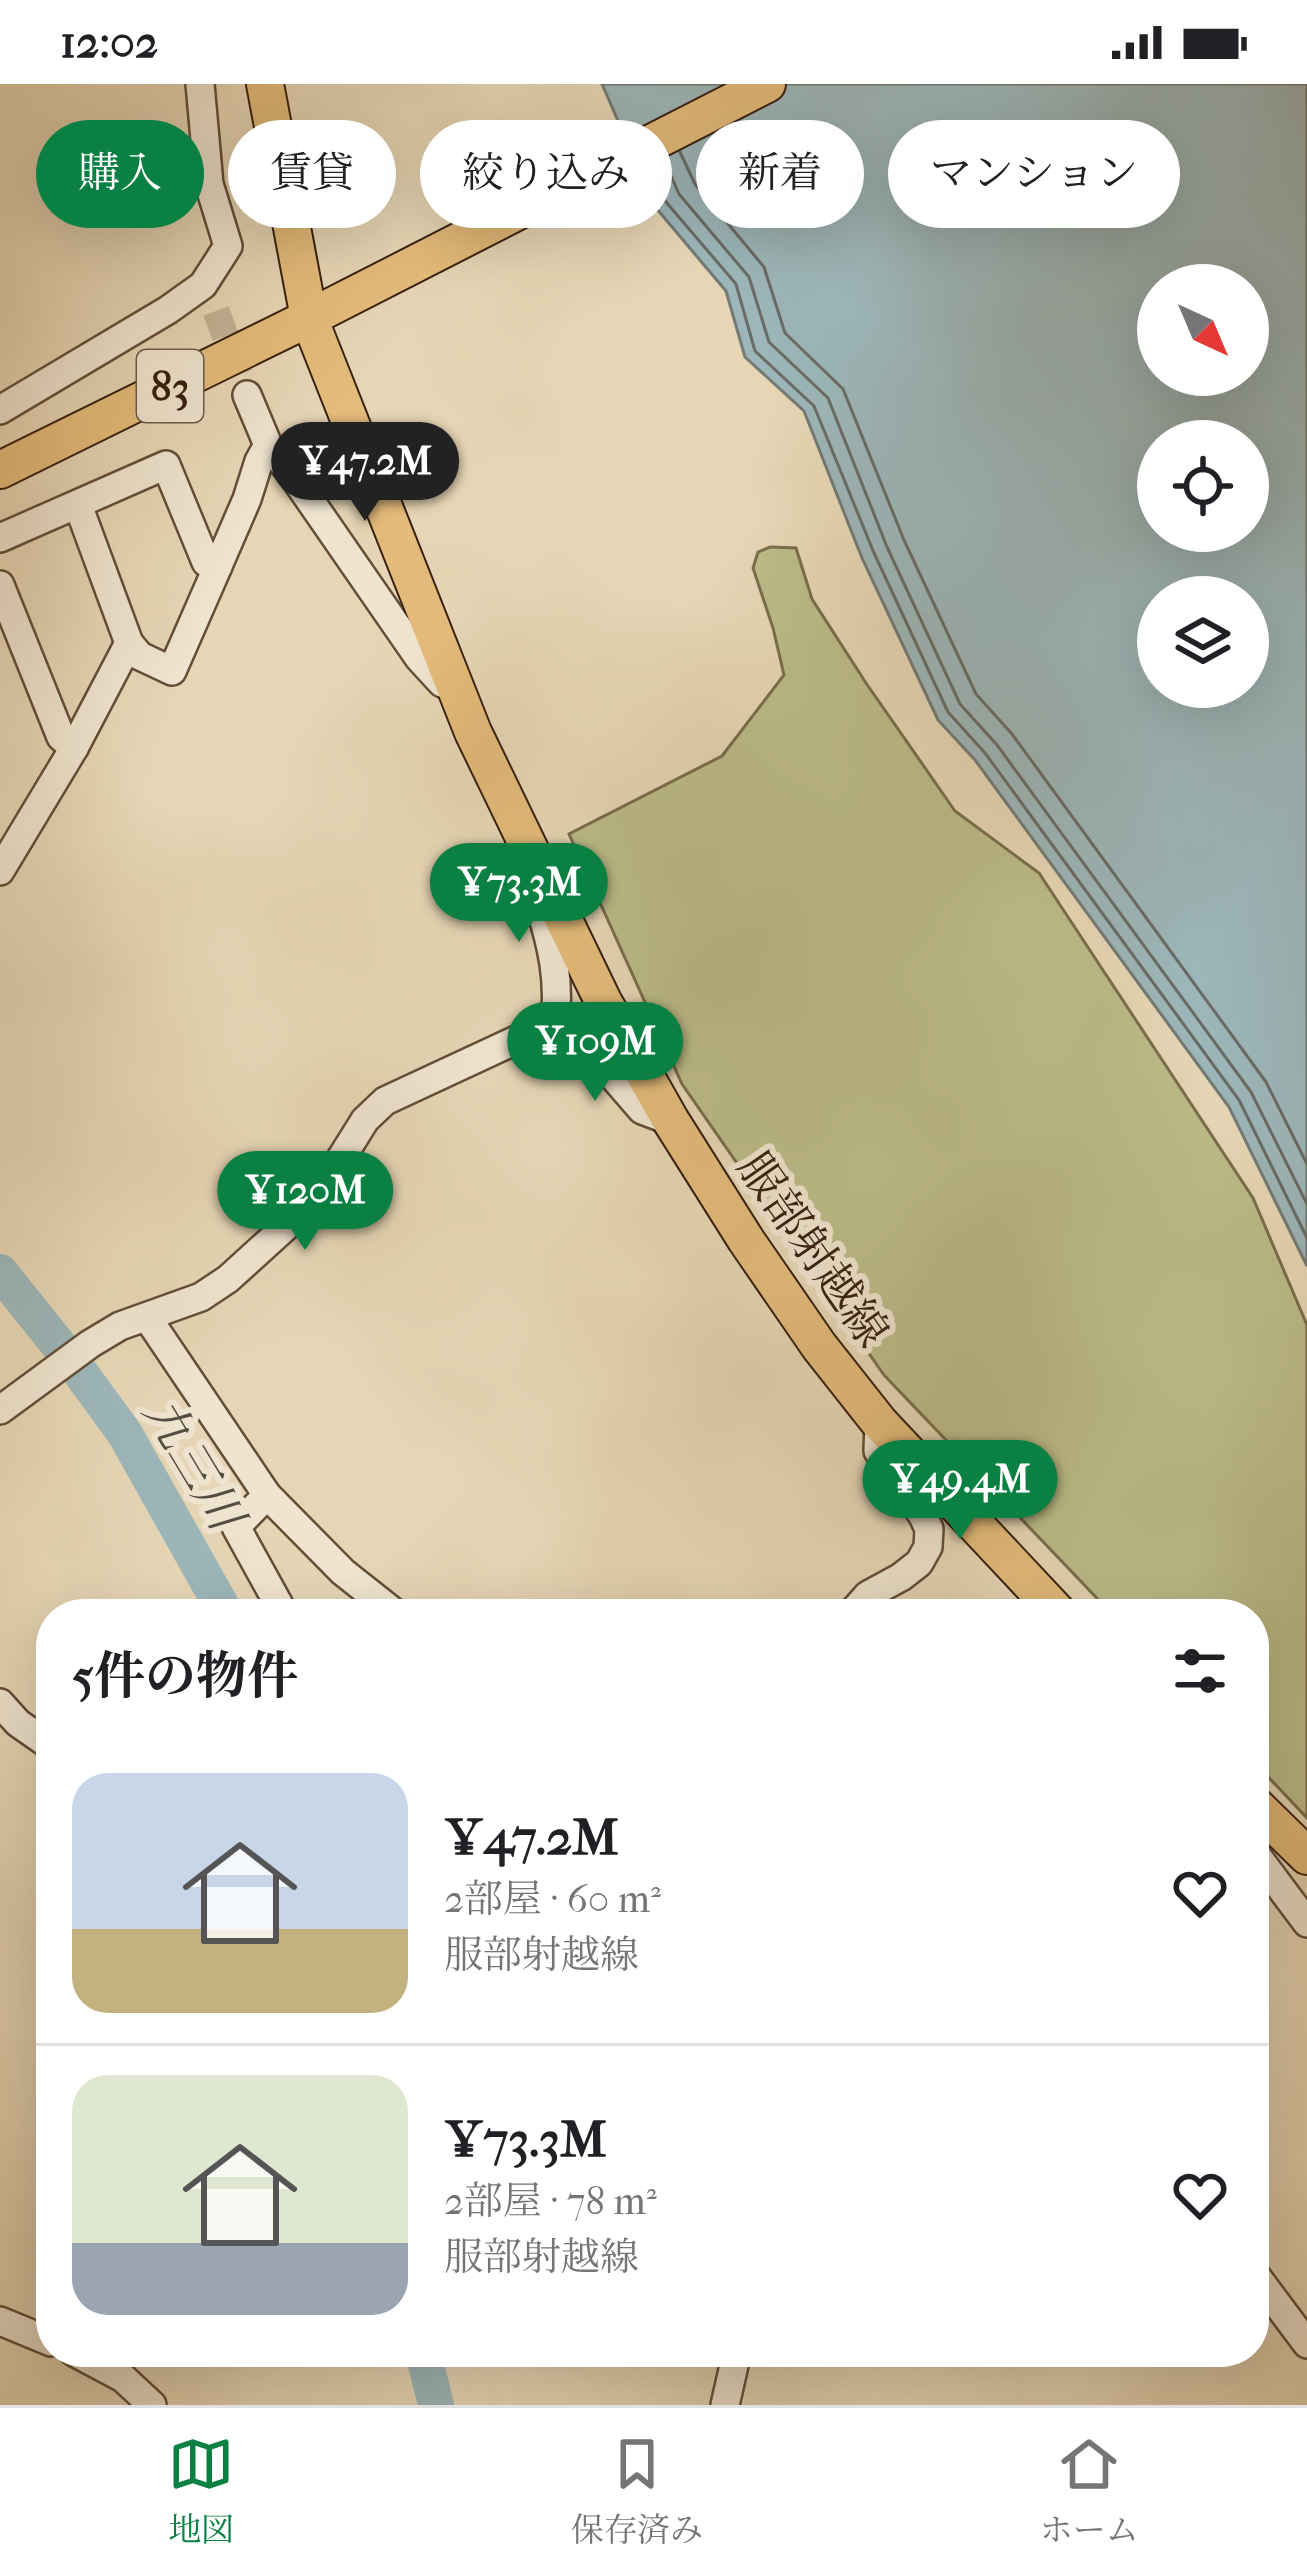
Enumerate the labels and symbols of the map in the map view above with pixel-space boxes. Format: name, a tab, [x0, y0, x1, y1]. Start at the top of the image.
north arrow	[1137, 264, 1269, 396]
road number: 83	[137, 350, 203, 422]
pin: ¥47.2M	[267, 422, 463, 524]
pin: ¥73.3M	[421, 843, 617, 945]
pin: ¥109M	[511, 1002, 679, 1104]
street label: 服部射越線	[727, 1142, 899, 1357]
pin: ¥120M	[221, 1151, 389, 1253]
water label: 九三川	[132, 1387, 257, 1544]
pin: ¥49.4M	[862, 1440, 1058, 1542]

